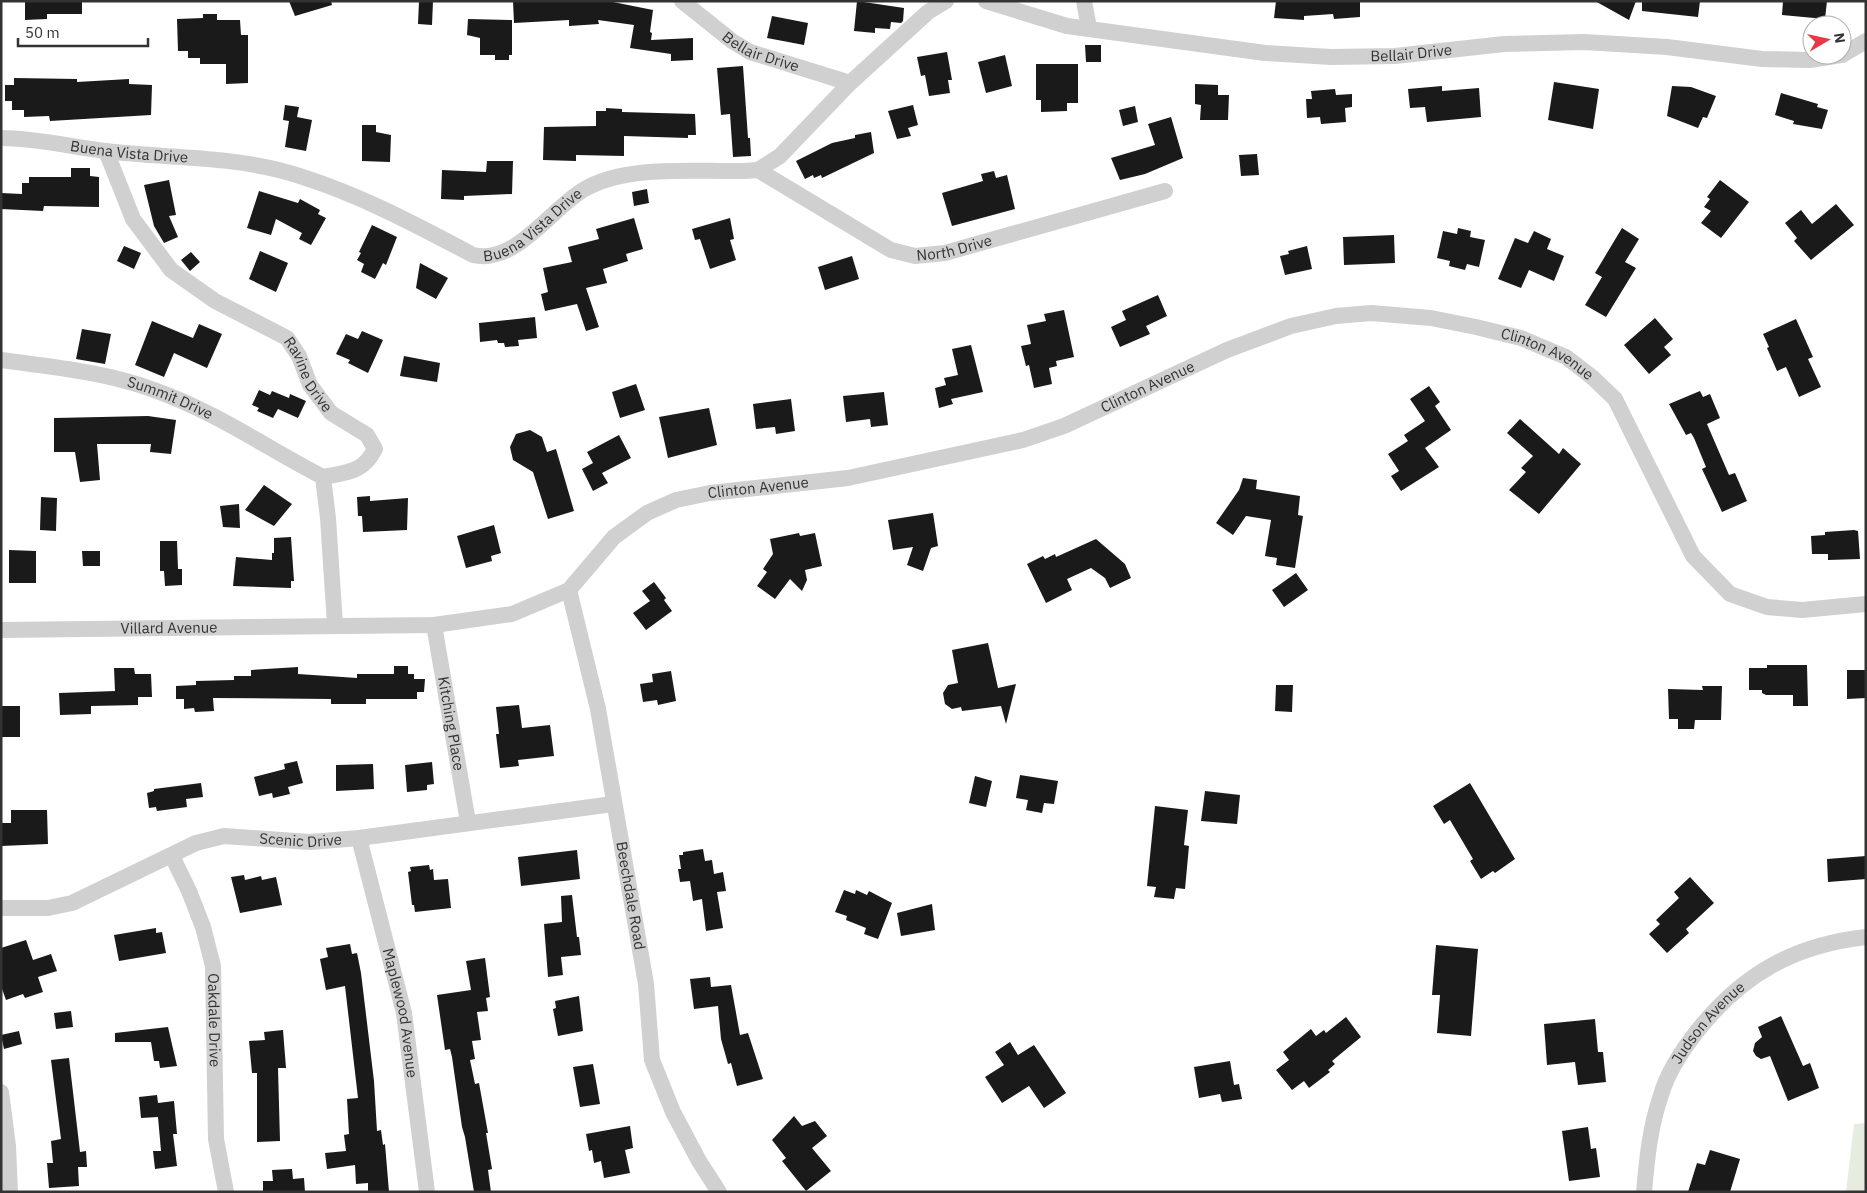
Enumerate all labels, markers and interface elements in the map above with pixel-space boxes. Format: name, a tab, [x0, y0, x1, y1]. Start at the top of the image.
scale bar	[18, 15, 148, 47]
north arrow	[1802, 15, 1852, 65]
text: 50 m	[25, 23, 60, 42]
street label: Bellair Drive	[719, 27, 801, 76]
text: N	[1830, 32, 1850, 44]
street label: Bellair Drive	[1370, 40, 1453, 65]
street label: Buena Vista Drive	[69, 136, 189, 167]
street label: Buena Vista Drive	[482, 184, 586, 265]
street label: North Drive	[916, 230, 994, 265]
street label: Clinton Avenue	[1499, 323, 1598, 384]
street label: Ravine Drive	[280, 333, 337, 416]
street label: Clinton Avenue	[1097, 356, 1197, 417]
street label: Summit Drive	[125, 372, 216, 423]
street label: Clinton Avenue	[707, 472, 810, 502]
street label: Villard Avenue	[120, 618, 218, 638]
street label: Kitching Place	[434, 675, 469, 772]
street label: Scenic Drive	[259, 828, 343, 851]
street label: Beechdale Road	[612, 840, 650, 951]
street label: Maplewood Avenue	[379, 946, 422, 1079]
street label: Oakdale Drive	[204, 973, 225, 1067]
street label: Judson Avenue	[1667, 977, 1748, 1067]

